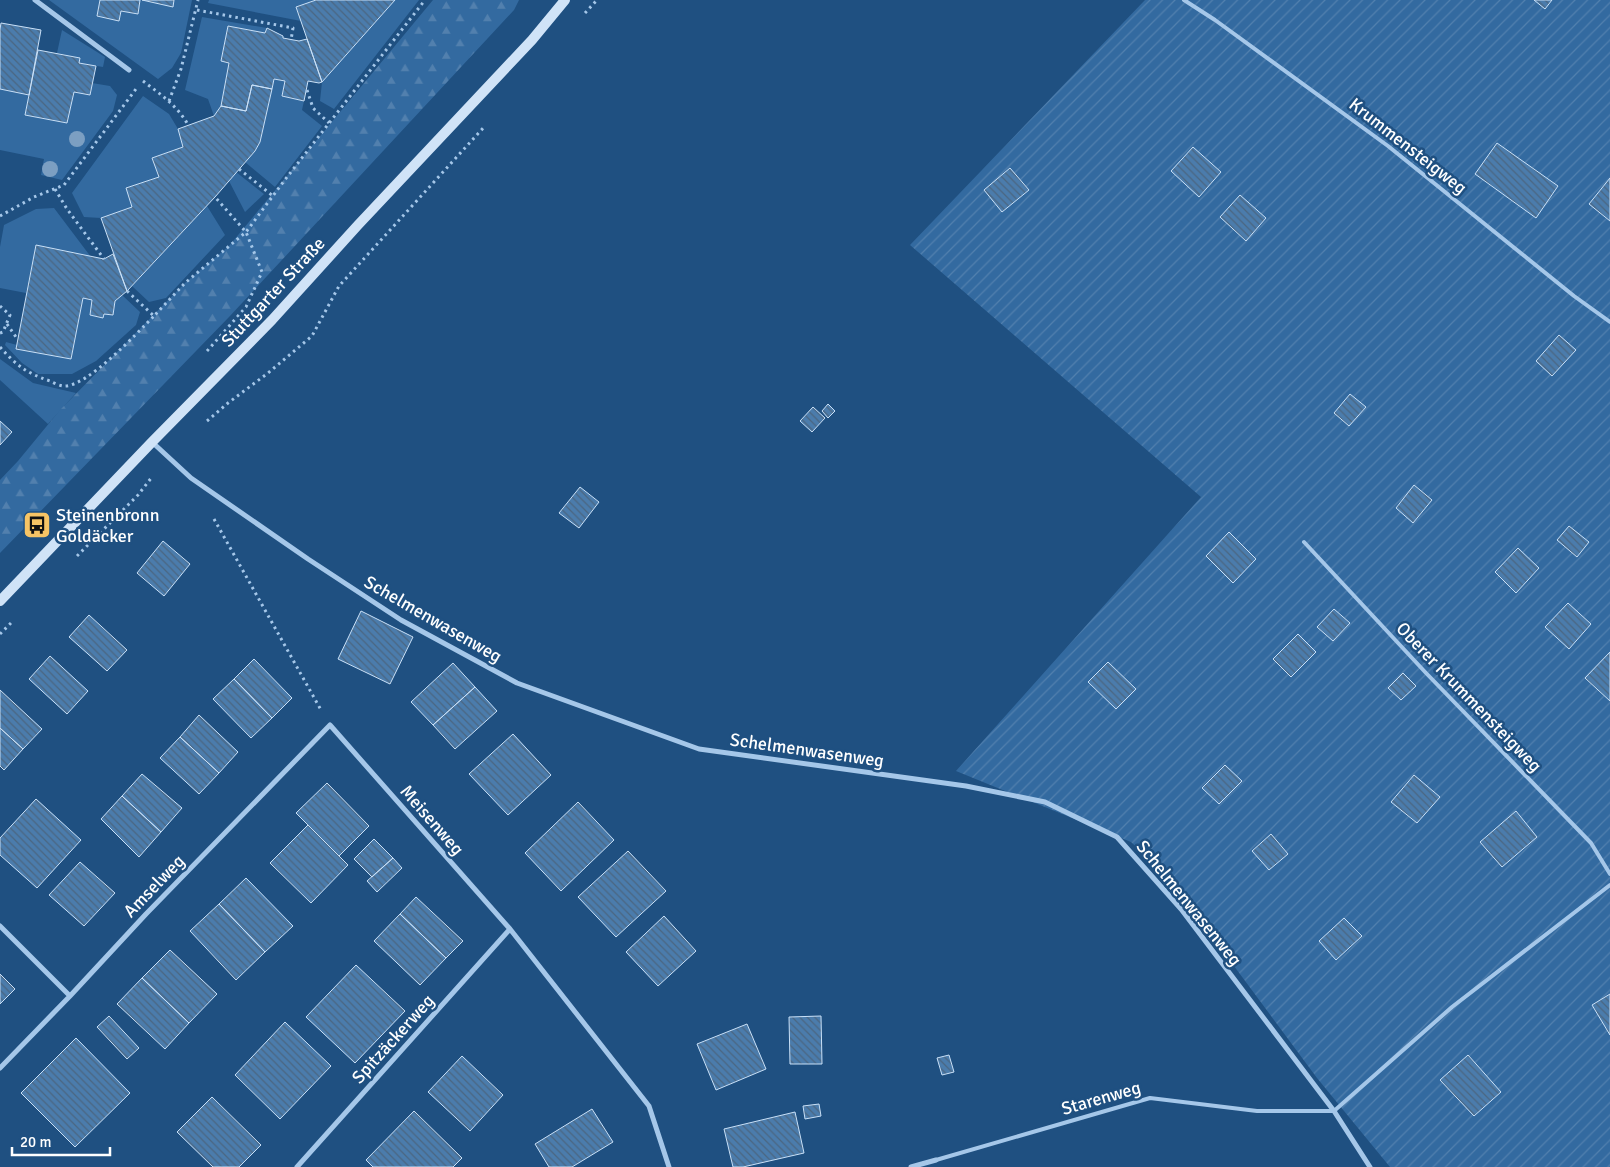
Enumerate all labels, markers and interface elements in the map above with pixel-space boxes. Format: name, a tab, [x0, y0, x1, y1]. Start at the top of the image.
street label: Krummensteigweg	[1345, 93, 1471, 199]
street label: Stuttgarter Straße	[216, 232, 330, 352]
place label: Steinenbronn Goldäcker	[56, 504, 159, 547]
bus stop icon: Steinenbronn Goldäcker	[22, 510, 52, 540]
street label: Schelmenwasenweg	[360, 571, 506, 667]
street label: Oberer Krummensteigweg	[1392, 618, 1546, 776]
street label: Schelmenwasenweg	[729, 728, 885, 772]
street label: Meisenweg	[395, 780, 469, 860]
street label: Schelmenwasenweg	[1132, 836, 1246, 970]
street label: Amselweg	[119, 850, 189, 922]
street label: Spitzäckerweg	[347, 990, 439, 1088]
street label: Starenweg	[1059, 1076, 1143, 1120]
scale bar	[12, 1124, 110, 1156]
text: 20 m	[20, 1133, 51, 1151]

